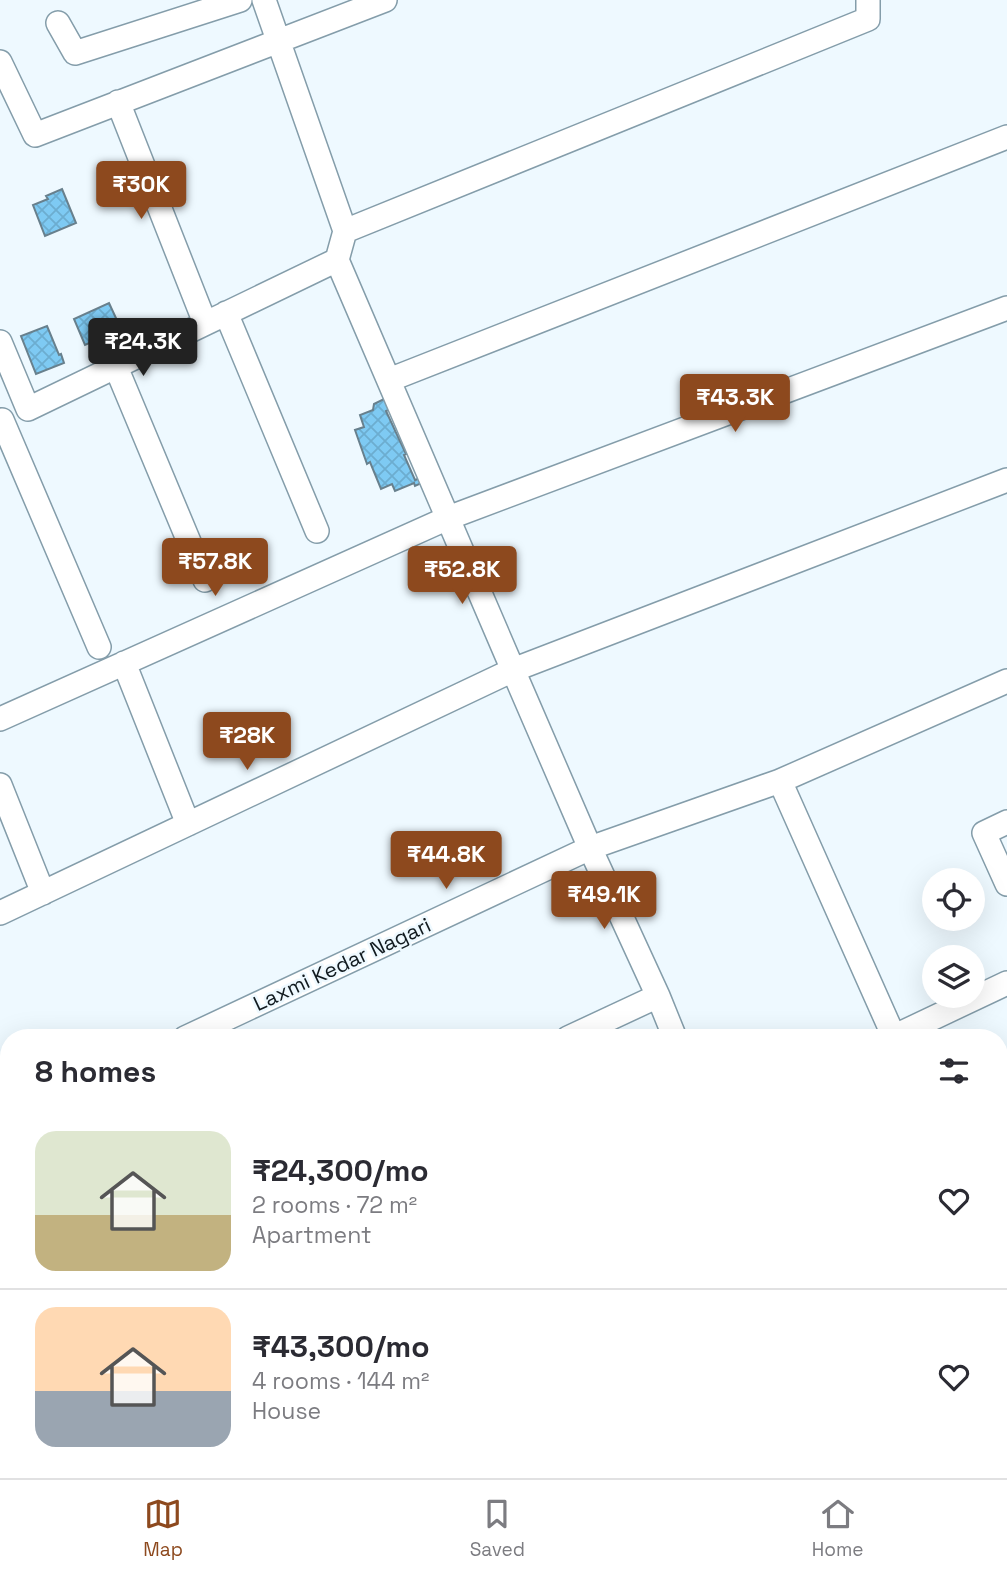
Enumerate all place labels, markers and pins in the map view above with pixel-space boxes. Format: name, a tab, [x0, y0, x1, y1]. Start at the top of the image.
pin: ₹30K	[100, 162, 182, 221]
pin: ₹24.3K	[86, 318, 200, 378]
pin: ₹43.3K	[678, 374, 792, 434]
pin: ₹57.8K	[158, 538, 272, 598]
pin: ₹52.8K	[405, 546, 519, 606]
pin: ₹28K	[206, 712, 288, 772]
pin: ₹44.8K	[389, 832, 503, 891]
pin: ₹49.1K	[547, 872, 661, 931]

